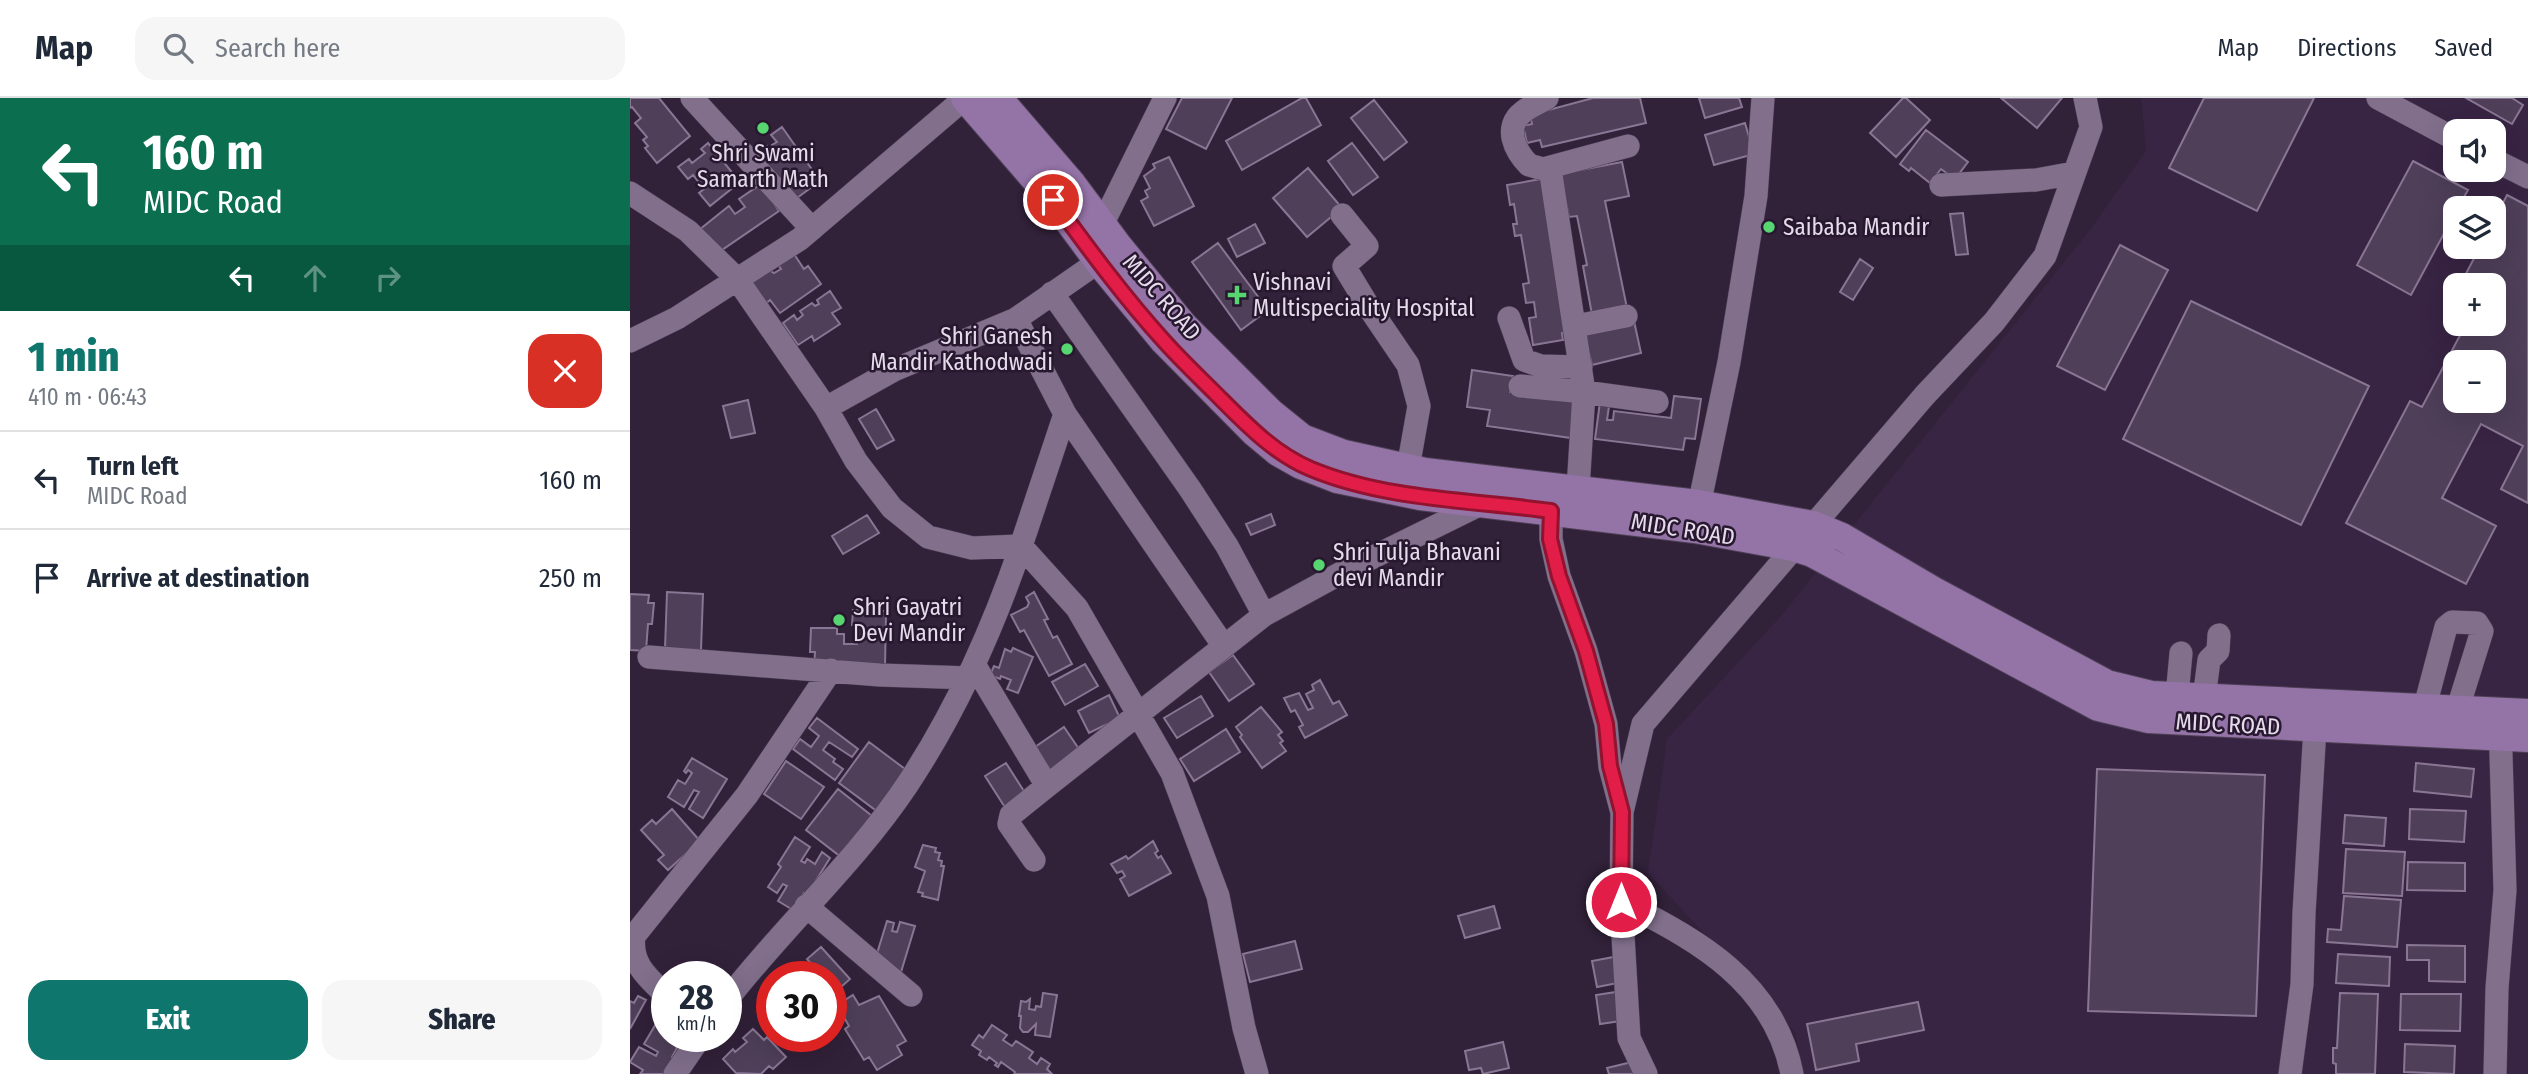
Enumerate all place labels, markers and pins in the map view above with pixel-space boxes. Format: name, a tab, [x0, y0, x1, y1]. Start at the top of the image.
marker: Shri Swami Samarth Math	[755, 120, 771, 136]
place label: Shri Swami Samarth Math	[697, 139, 829, 193]
pin	[1023, 170, 1083, 230]
place label: Saibaba Mandir	[1783, 213, 1929, 241]
marker: Saibaba Mandir	[1761, 219, 1777, 235]
place label: Vishnavi Multispeciality Hospital	[1253, 268, 1474, 322]
marker: Vishnavi Multispeciality Hospital	[1227, 285, 1247, 305]
place label: Shri Ganesh Mandir Kathodwadi	[870, 322, 1053, 376]
marker: Shri Ganesh Mandir Kathodwadi	[1059, 341, 1075, 357]
place label: Shri Tulja Bhavani devi Mandir	[1333, 538, 1501, 592]
marker: Shri Tulja Bhavani devi Mandir	[1311, 557, 1327, 573]
place label: Shri Gayatri Devi Mandir	[853, 593, 965, 647]
marker: Shri Gayatri Devi Mandir	[831, 612, 847, 628]

